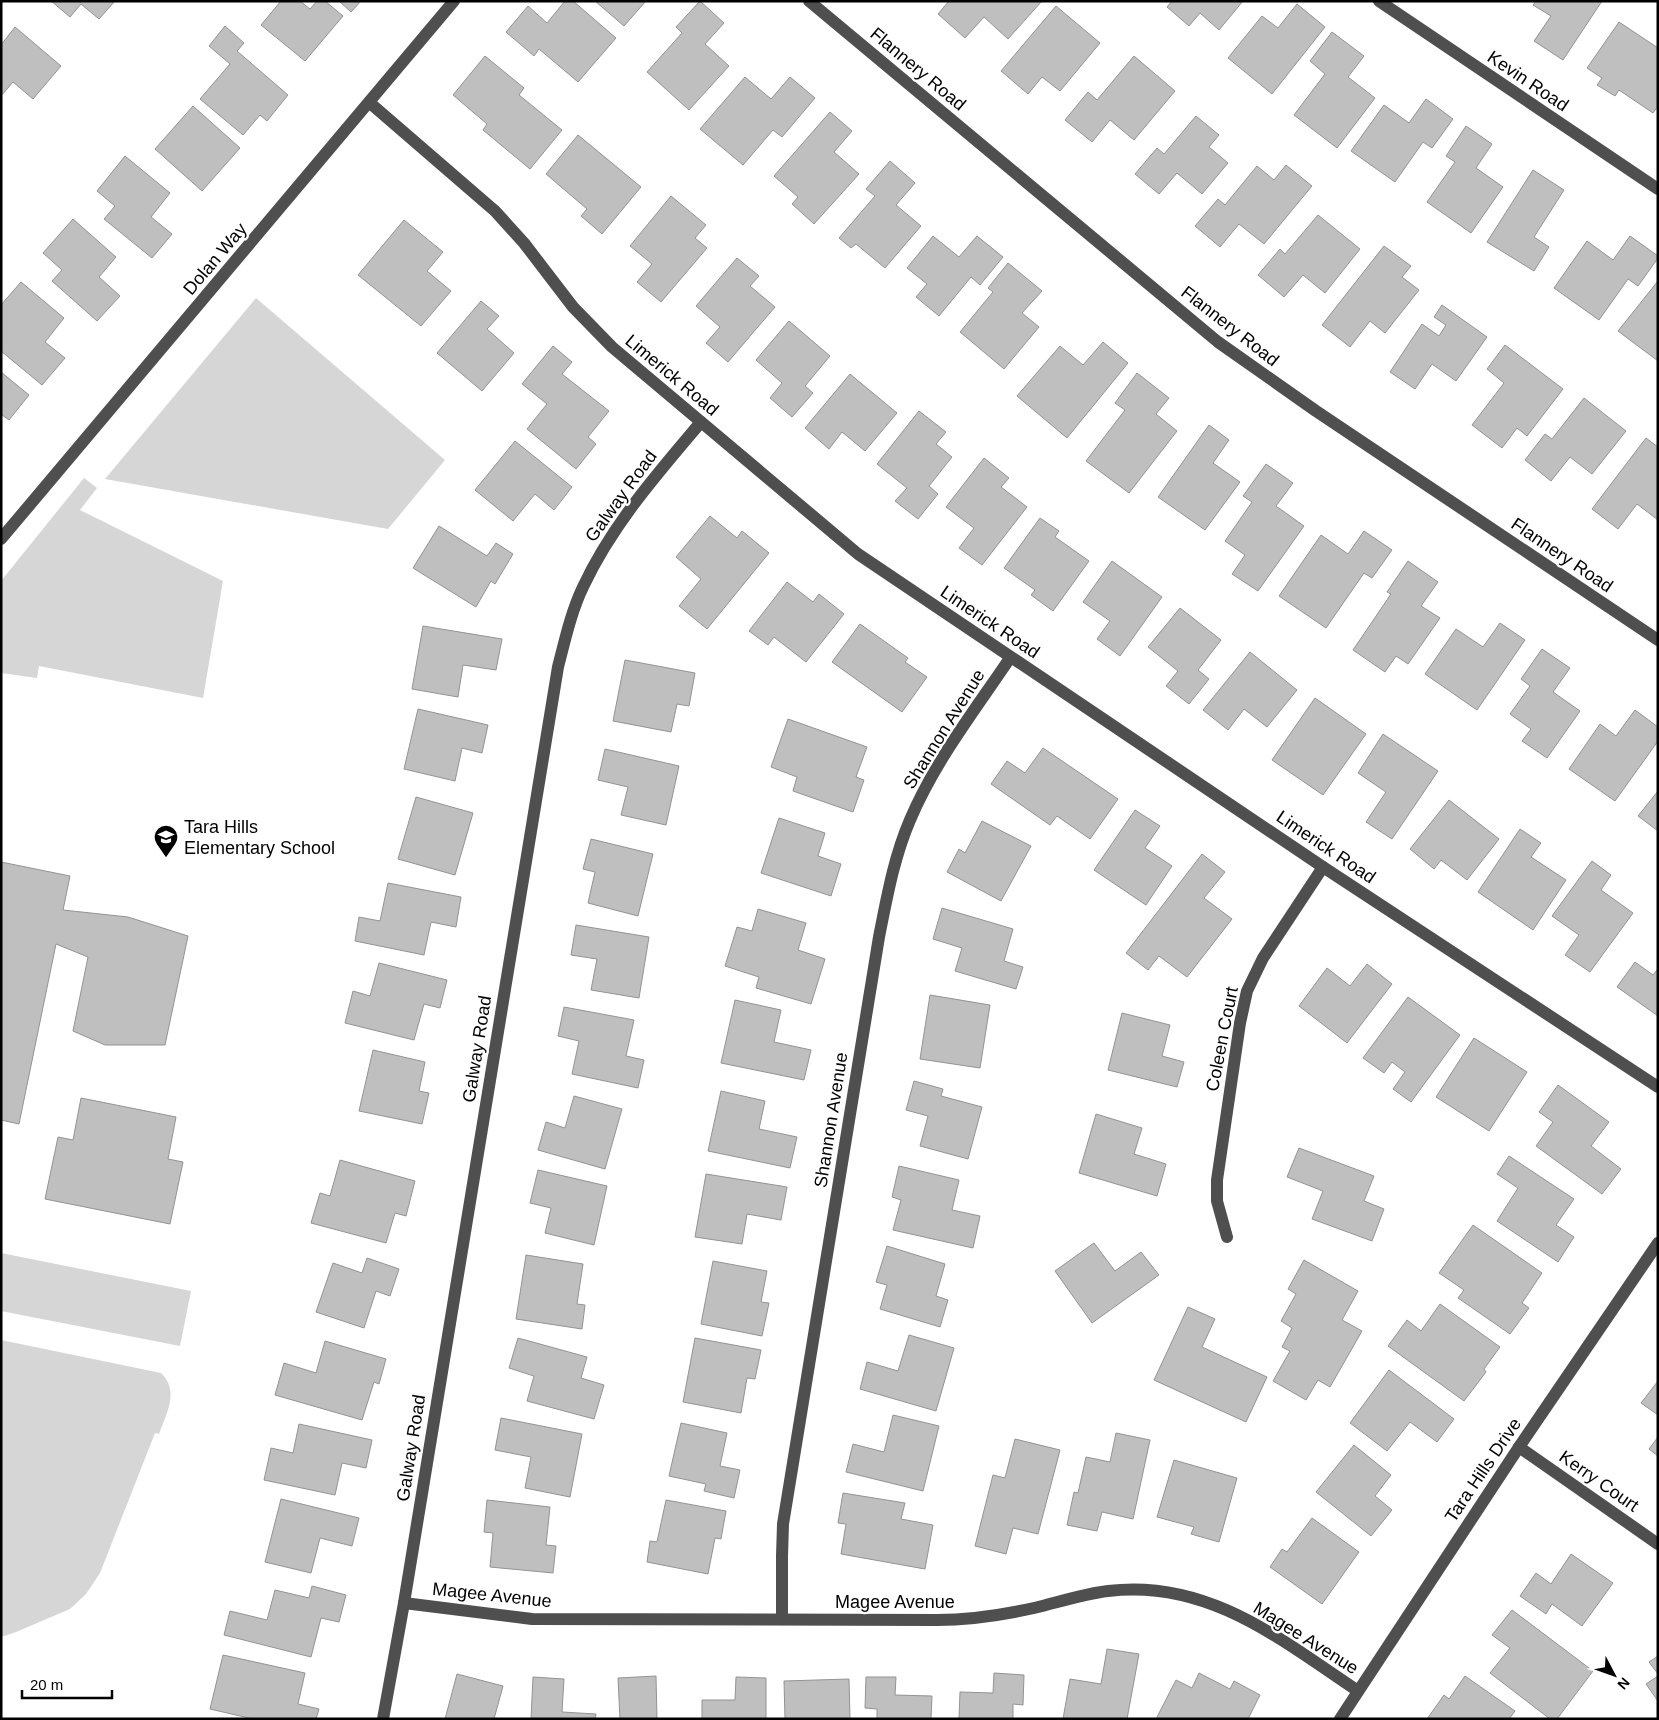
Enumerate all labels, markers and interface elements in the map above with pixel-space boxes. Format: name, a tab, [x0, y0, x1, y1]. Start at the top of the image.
street label: Flannery Road	[866, 23, 970, 115]
street label: Kevin Road	[1484, 47, 1572, 115]
street label: Dolan Way	[179, 219, 251, 299]
street label: Flannery Road	[1177, 282, 1283, 370]
street label: Limerick Road	[622, 330, 722, 420]
street label: Galway Road	[581, 446, 661, 546]
street label: Flannery Road	[1507, 514, 1617, 596]
street label: Limerick Road	[937, 582, 1043, 662]
street label: Shannon Avenue	[899, 666, 989, 792]
street label: Limerick Road	[1273, 807, 1379, 887]
place label: Tara Hills Elementary School	[184, 817, 335, 858]
school or university icon: Tara Hills Elementary School	[153, 824, 179, 858]
street label: Coleen Court	[1202, 985, 1242, 1093]
street label: Galway Road	[459, 994, 495, 1104]
street label: Shannon Avenue	[810, 1051, 852, 1189]
street label: Galway Road	[393, 1393, 429, 1503]
street label: Tara Hills Drive	[1441, 1414, 1525, 1526]
street label: Kerry Court	[1556, 1446, 1642, 1516]
street label: Magee Avenue	[431, 1579, 553, 1611]
street label: Magee Avenue	[835, 1592, 955, 1612]
street label: Magee Avenue	[1250, 1598, 1362, 1678]
north arrow	[1589, 1650, 1639, 1700]
scale bar	[22, 1668, 112, 1700]
text: N	[1614, 1674, 1633, 1693]
text: 20 m	[30, 1676, 63, 1693]

